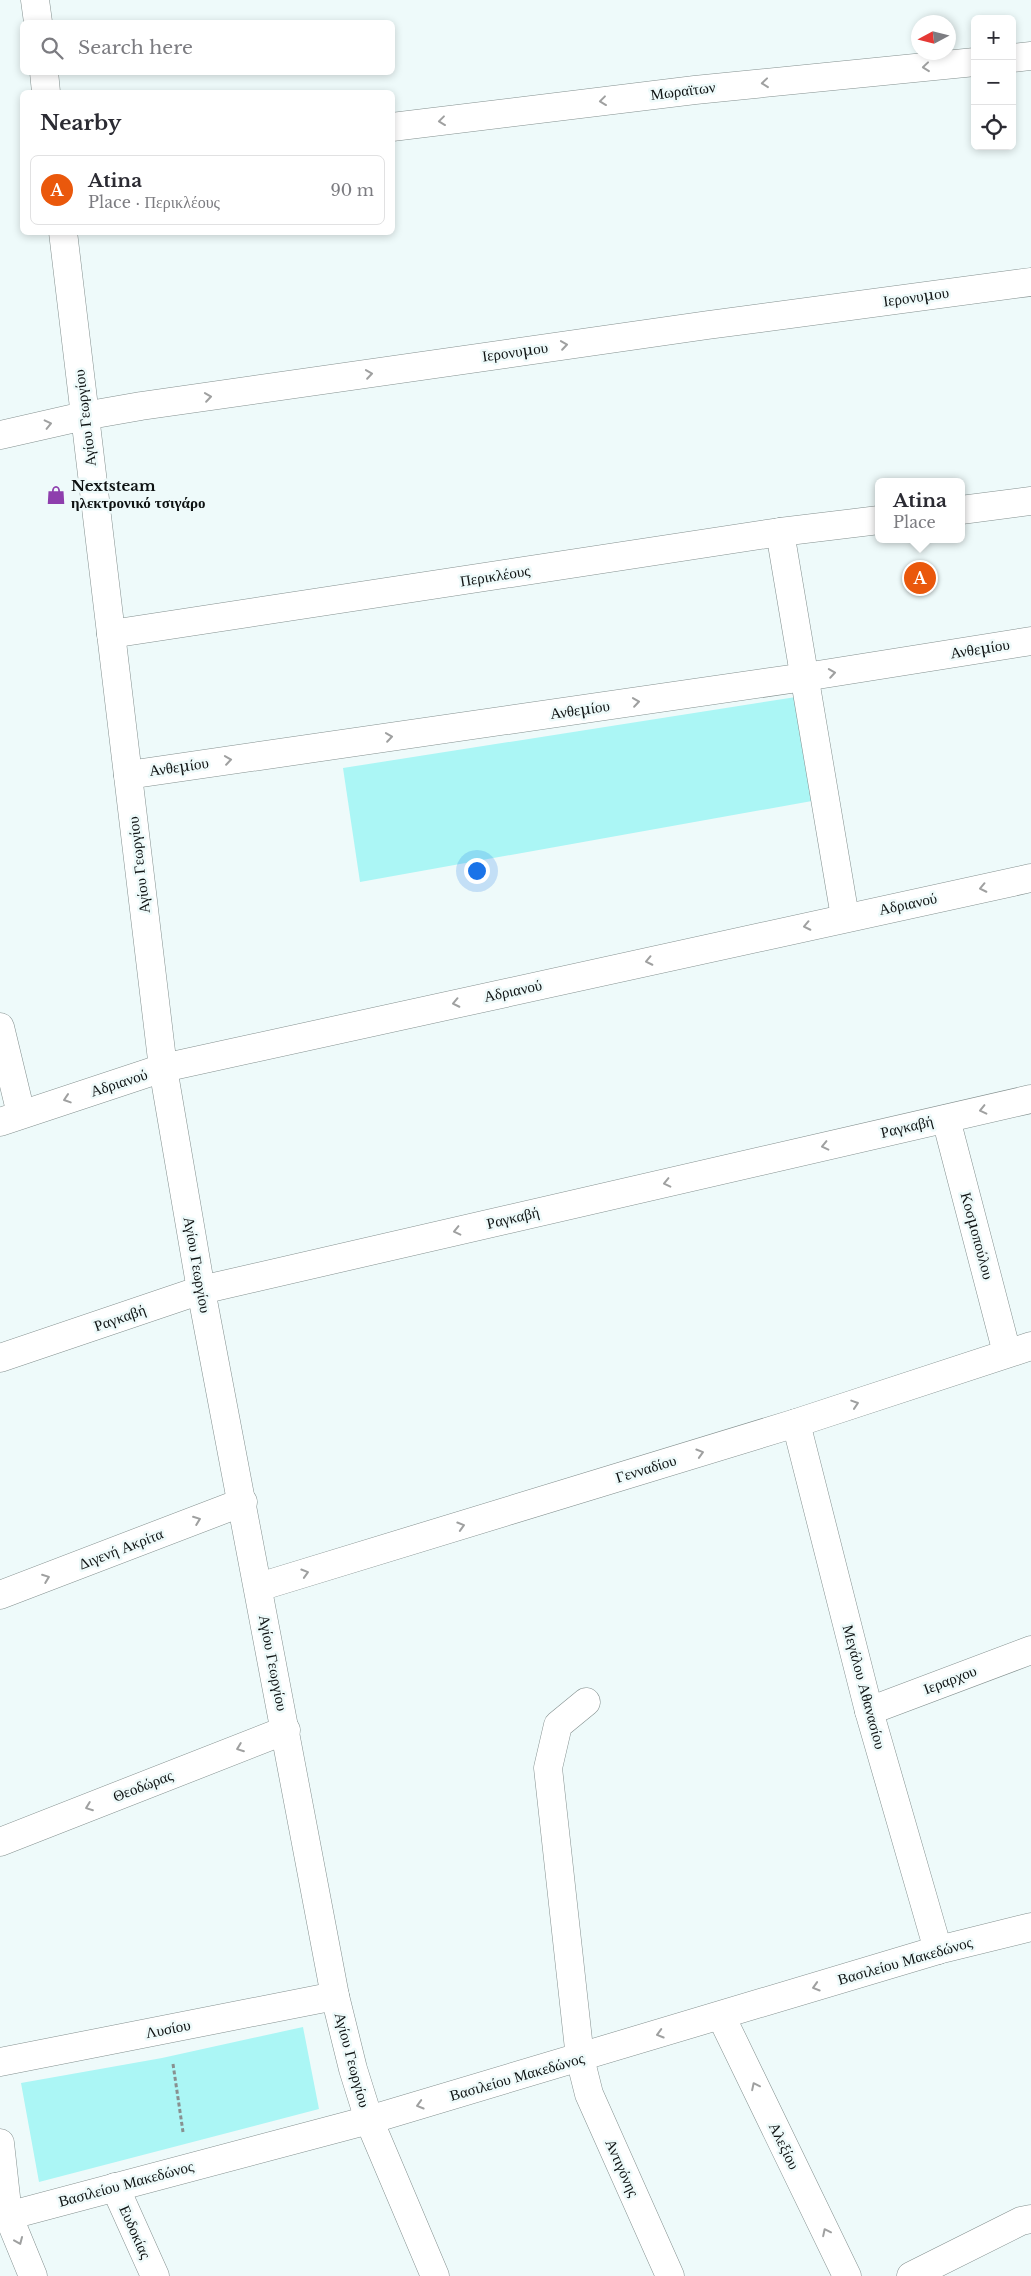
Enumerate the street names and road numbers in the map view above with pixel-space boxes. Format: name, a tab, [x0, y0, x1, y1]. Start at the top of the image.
street label: Μωραϊτων	[649, 77, 717, 104]
street label: Ιερονυμου	[882, 282, 950, 311]
street label: Ιερονυμου	[481, 337, 549, 366]
street label: Αγίου Γεωργίου	[69, 368, 100, 468]
street label: Περικλέους	[459, 561, 531, 590]
street label: Ανθεμίου	[949, 634, 1011, 663]
street label: Ανθεμίου	[549, 696, 611, 723]
street label: Ανθεμίου	[148, 753, 210, 780]
street label: Αγίου Γεωργίου	[123, 815, 154, 915]
street label: Αδριανού	[877, 888, 939, 919]
street label: Αδριανού	[482, 975, 544, 1006]
street label: Αδριανού	[88, 1064, 150, 1101]
street label: Ραγκαβή	[879, 1111, 935, 1142]
street label: Κοσμοπούλου	[957, 1190, 998, 1282]
street label: Ραγκαβή	[485, 1202, 541, 1233]
street label: Αγίου Γεωργίου	[180, 1215, 215, 1315]
street label: Ραγκαβή	[91, 1300, 148, 1335]
street label: Γενναδίου	[613, 1450, 678, 1487]
street label: Διγενή Ακρίτα	[76, 1524, 166, 1573]
street label: Αγίου Γεωργίου	[255, 1613, 292, 1713]
street label: Μεγάλου Αθανασίου	[839, 1622, 890, 1751]
street label: Ιεραρχου	[921, 1661, 979, 1698]
street label: Θεοδώρας	[110, 1765, 176, 1806]
street label: Βασιλείου Μακεδώνος	[835, 1932, 974, 1989]
street label: Αγίου Γεωργίου	[331, 2010, 374, 2109]
street label: Λυσίου	[144, 2015, 192, 2042]
street label: Βασιλείου Μακεδώνος	[447, 2048, 586, 2105]
street label: Αλεξίου	[765, 2119, 804, 2172]
street label: Αντιγόνης	[601, 2136, 644, 2200]
street label: Βασιλείου Μακεδώνος	[56, 2156, 196, 2211]
street label: Ευδοκίας	[115, 2202, 156, 2262]

